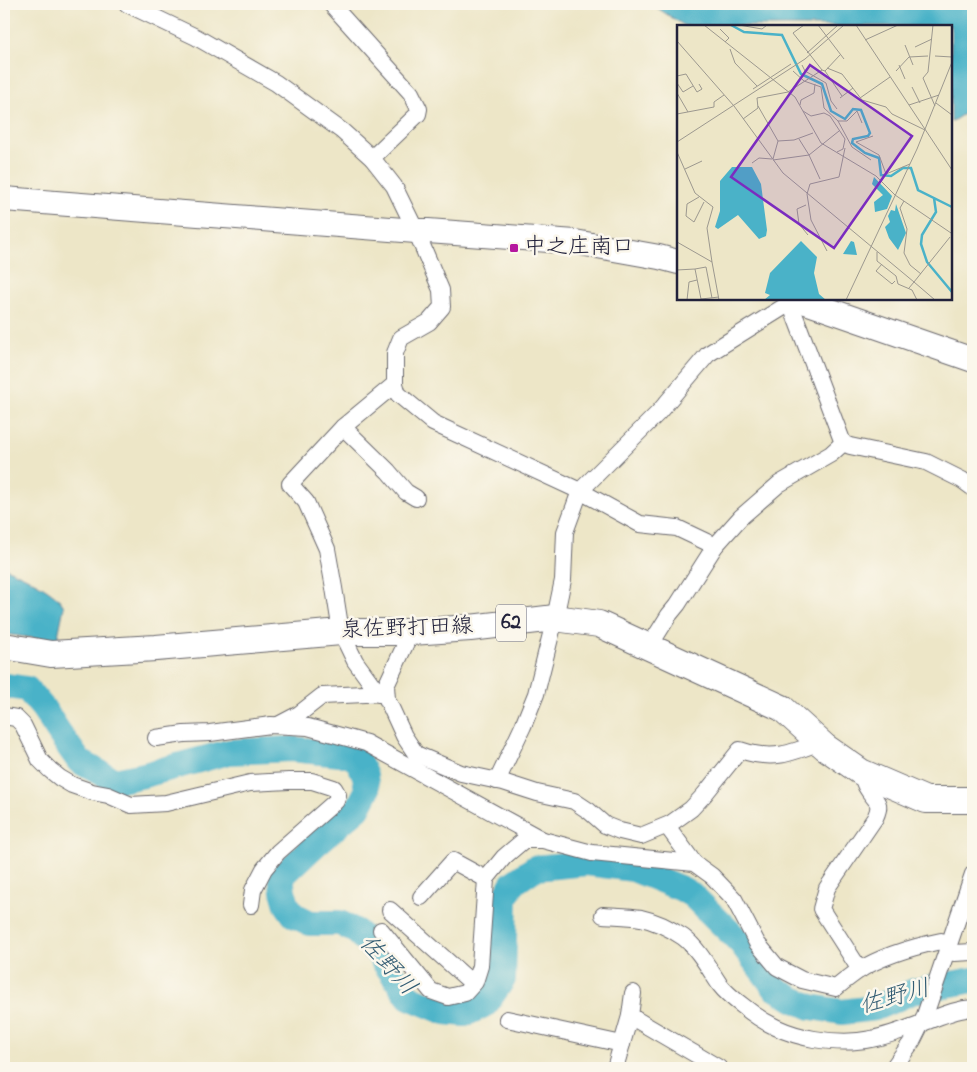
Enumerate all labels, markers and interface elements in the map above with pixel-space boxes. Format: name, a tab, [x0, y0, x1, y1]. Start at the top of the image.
inset map	[677, 25, 952, 300]
place label: 中之庄南口	[524, 232, 634, 264]
marker: 中之庄南口	[508, 242, 520, 254]
road number: 62	[496, 604, 526, 641]
street label: 泉佐野打田線	[340, 611, 474, 647]
water label: 佐野川	[350, 928, 424, 1004]
water label: 佐野川	[856, 972, 934, 1024]

